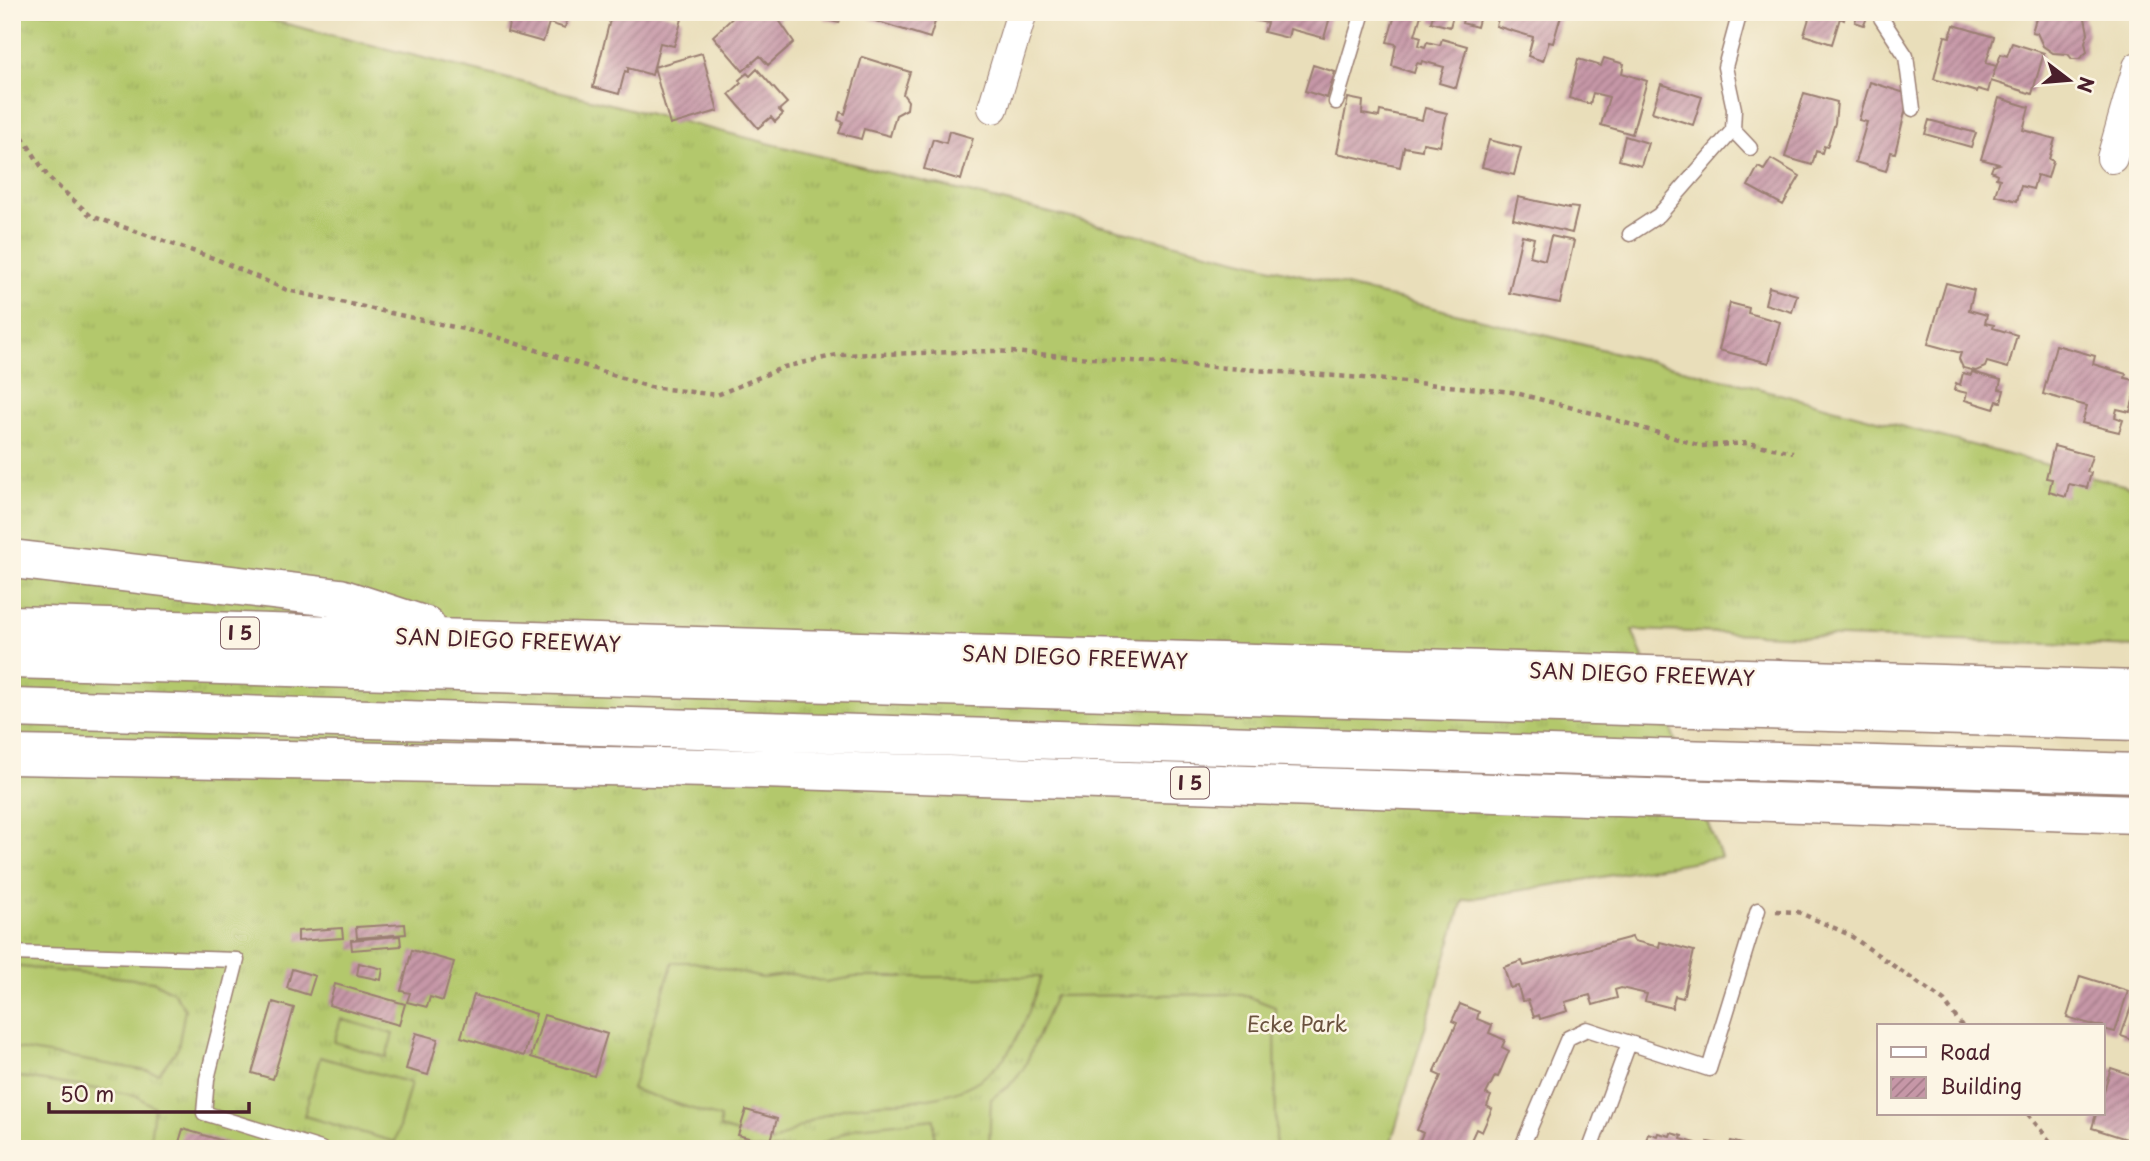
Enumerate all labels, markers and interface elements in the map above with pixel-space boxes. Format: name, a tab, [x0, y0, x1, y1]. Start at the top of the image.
north arrow	[2035, 46, 2104, 116]
text: N	[2071, 74, 2102, 96]
road number: I 5	[221, 618, 259, 648]
street label: SAN DIEGO FREEWAY	[395, 619, 622, 659]
street label: SAN DIEGO FREEWAY	[962, 636, 1189, 676]
street label: SAN DIEGO FREEWAY	[1529, 653, 1756, 693]
road number: I 5	[1171, 768, 1209, 798]
park label: Ecke Park	[1247, 1007, 1348, 1039]
legend	[1877, 1024, 2104, 1116]
text: Road	[1940, 1035, 1991, 1067]
text: Building	[1940, 1069, 2022, 1101]
scale bar	[49, 1070, 248, 1114]
text: 50 m	[60, 1077, 114, 1109]

